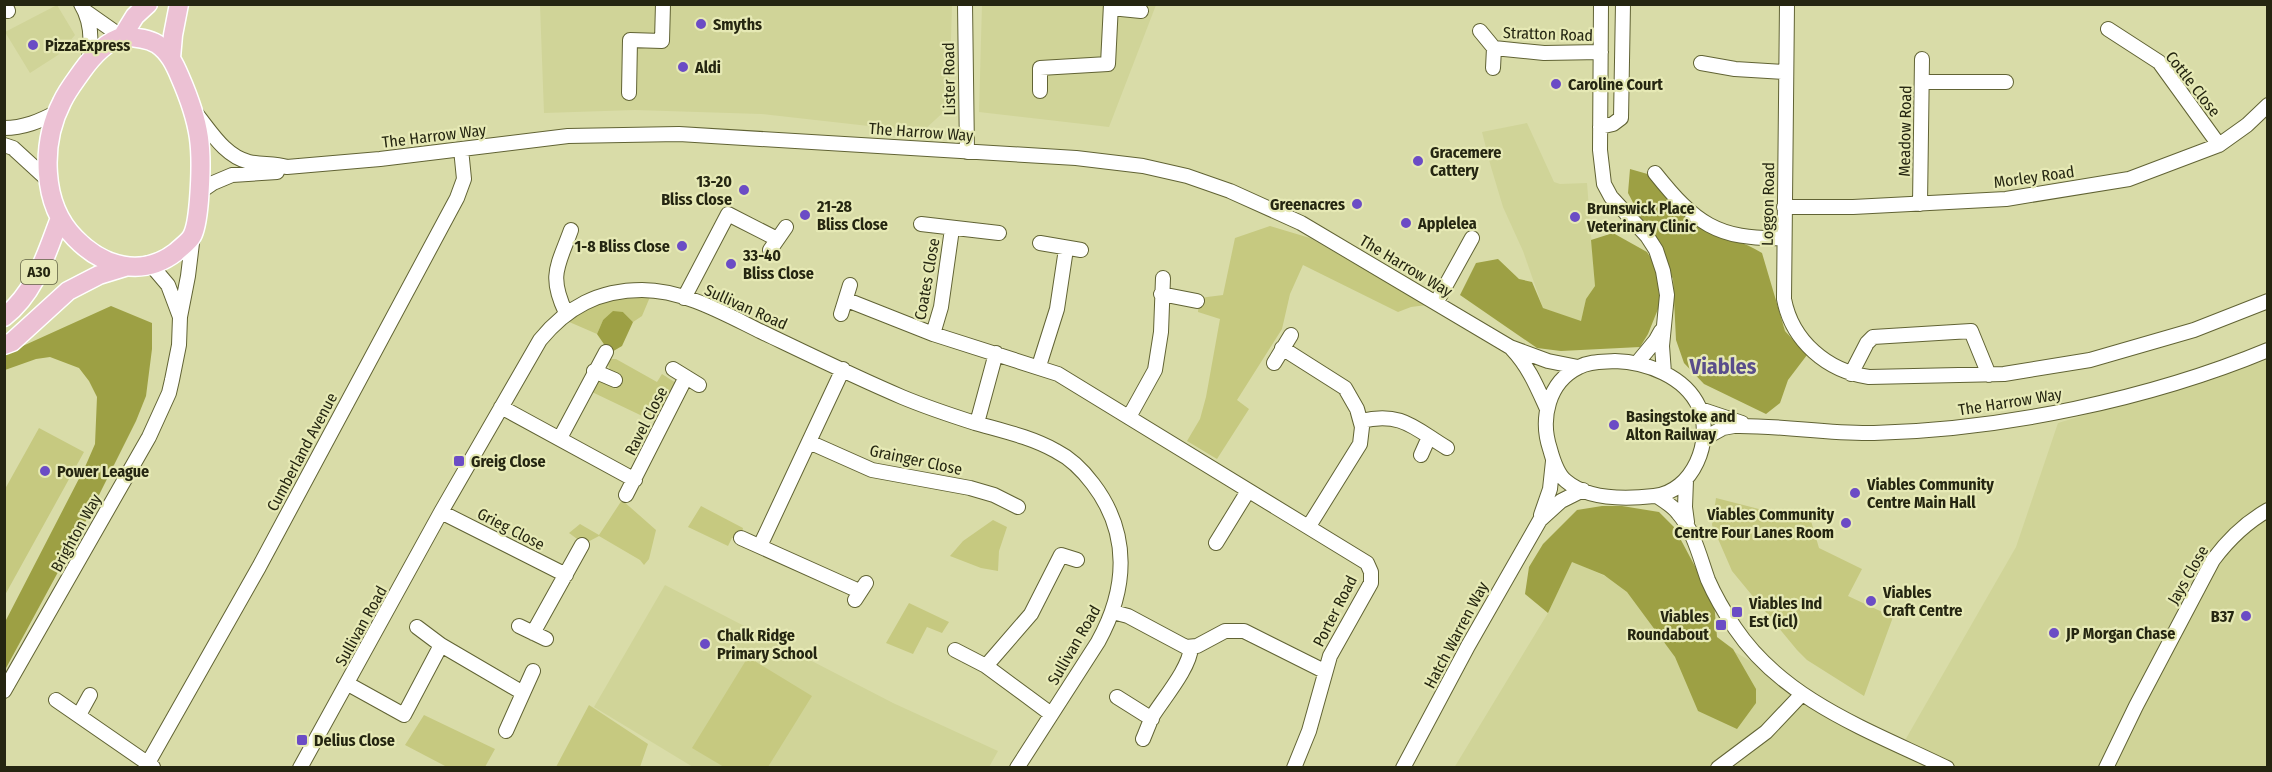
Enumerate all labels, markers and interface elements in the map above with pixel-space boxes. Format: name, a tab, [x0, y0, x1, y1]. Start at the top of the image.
place label: Smyths	[713, 15, 762, 34]
marker: Smyths	[694, 17, 708, 31]
street label: Stratton Road	[1503, 23, 1593, 45]
place label: PizzaExpress	[45, 36, 130, 55]
marker: PizzaExpress	[26, 38, 40, 52]
street label: Lister Road	[939, 42, 959, 116]
street label: Cottle Close	[2162, 48, 2224, 120]
place label: Aldi	[694, 58, 721, 77]
marker: Aldi	[676, 60, 690, 74]
place label: Caroline Court	[1568, 75, 1663, 94]
marker: Caroline Court	[1549, 77, 1563, 91]
street label: Meadow Road	[1895, 85, 1915, 177]
street label: The Harrow Way	[868, 119, 975, 145]
street label: The Harrow Way	[381, 120, 488, 152]
place label: Gracemere Cattery	[1430, 143, 1501, 180]
marker: Gracemere Cattery	[1411, 154, 1425, 168]
street label: Loggon Road	[1758, 162, 1778, 246]
street label: Morley Road	[1992, 162, 2076, 192]
place label: 13-20 Bliss Close	[661, 172, 732, 209]
marker: 13-20 Bliss Close	[737, 183, 751, 197]
place label: Greenacres	[1270, 195, 1345, 214]
place label: 21-28 Bliss Close	[816, 197, 888, 234]
marker: Greenacres	[1350, 197, 1364, 211]
place label: Brunswick Place Veterinary Clinic	[1586, 199, 1696, 236]
marker: 21-28 Bliss Close	[798, 208, 812, 222]
marker: Brunswick Place Veterinary Clinic	[1568, 210, 1582, 224]
place label: Applelea	[1417, 214, 1477, 233]
marker: Applelea	[1399, 216, 1413, 230]
street label: The Harrow Way	[1356, 231, 1456, 302]
place label: 1-8 Bliss Close	[575, 237, 670, 256]
street label: Coates Close	[910, 237, 944, 321]
marker: 1-8 Bliss Close	[675, 239, 689, 253]
place label: 33-40 Bliss Close	[742, 246, 814, 283]
marker: 33-40 Bliss Close	[724, 257, 738, 271]
road number: A30	[21, 260, 57, 284]
street label: Sullivan Road	[702, 280, 790, 334]
district label: Viables	[1689, 353, 1757, 380]
street label: Ravel Close	[621, 383, 671, 458]
street label: The Harrow Way	[1957, 384, 2064, 420]
street label: Cumberland Avenue	[263, 389, 341, 514]
place label: Basingstoke and Alton Railway	[1625, 407, 1736, 444]
marker: Basingstoke and Alton Railway	[1607, 418, 1621, 432]
street label: Grainger Close	[868, 441, 964, 479]
place label: Greig Close	[471, 452, 546, 471]
marker: Greig Close	[452, 454, 466, 468]
place label: Power League	[57, 462, 149, 481]
marker: Power League	[38, 464, 52, 478]
place label: Viables Community Centre Main Hall	[1866, 475, 1994, 512]
marker: Viables Community Centre Main Hall	[1848, 486, 1862, 500]
street label: Brighton Way	[47, 490, 106, 575]
street label: Grieg Close	[474, 504, 548, 554]
place label: Viables Community Centre Four Lanes Room	[1674, 505, 1834, 542]
marker: Viables Community Centre Four Lanes Room	[1839, 516, 1853, 530]
street label: Jays Close	[2164, 542, 2212, 608]
street label: Porter Road	[1309, 572, 1361, 650]
street label: Hatch Warren Way	[1420, 578, 1492, 692]
street label: Sullivan Road	[331, 583, 391, 669]
place label: Viables Craft Centre	[1882, 583, 1962, 620]
place label: Viables Ind Est (icl)	[1748, 594, 1822, 631]
marker: Viables Craft Centre	[1864, 594, 1878, 608]
street label: Sullivan Road	[1044, 602, 1104, 688]
marker: Viables Ind Est (icl)	[1730, 605, 1744, 619]
place label: Viables Roundabout	[1627, 607, 1709, 644]
place label: B37	[2211, 607, 2234, 626]
marker: B37	[2239, 609, 2253, 623]
marker: Viables Roundabout	[1714, 618, 1728, 632]
place label: JP Morgan Chase	[2065, 624, 2175, 643]
place label: Chalk Ridge Primary School	[717, 626, 818, 663]
marker: JP Morgan Chase	[2047, 626, 2061, 640]
marker: Chalk Ridge Primary School	[698, 637, 712, 651]
place label: Delius Close	[314, 731, 395, 750]
marker: Delius Close	[295, 733, 309, 747]

